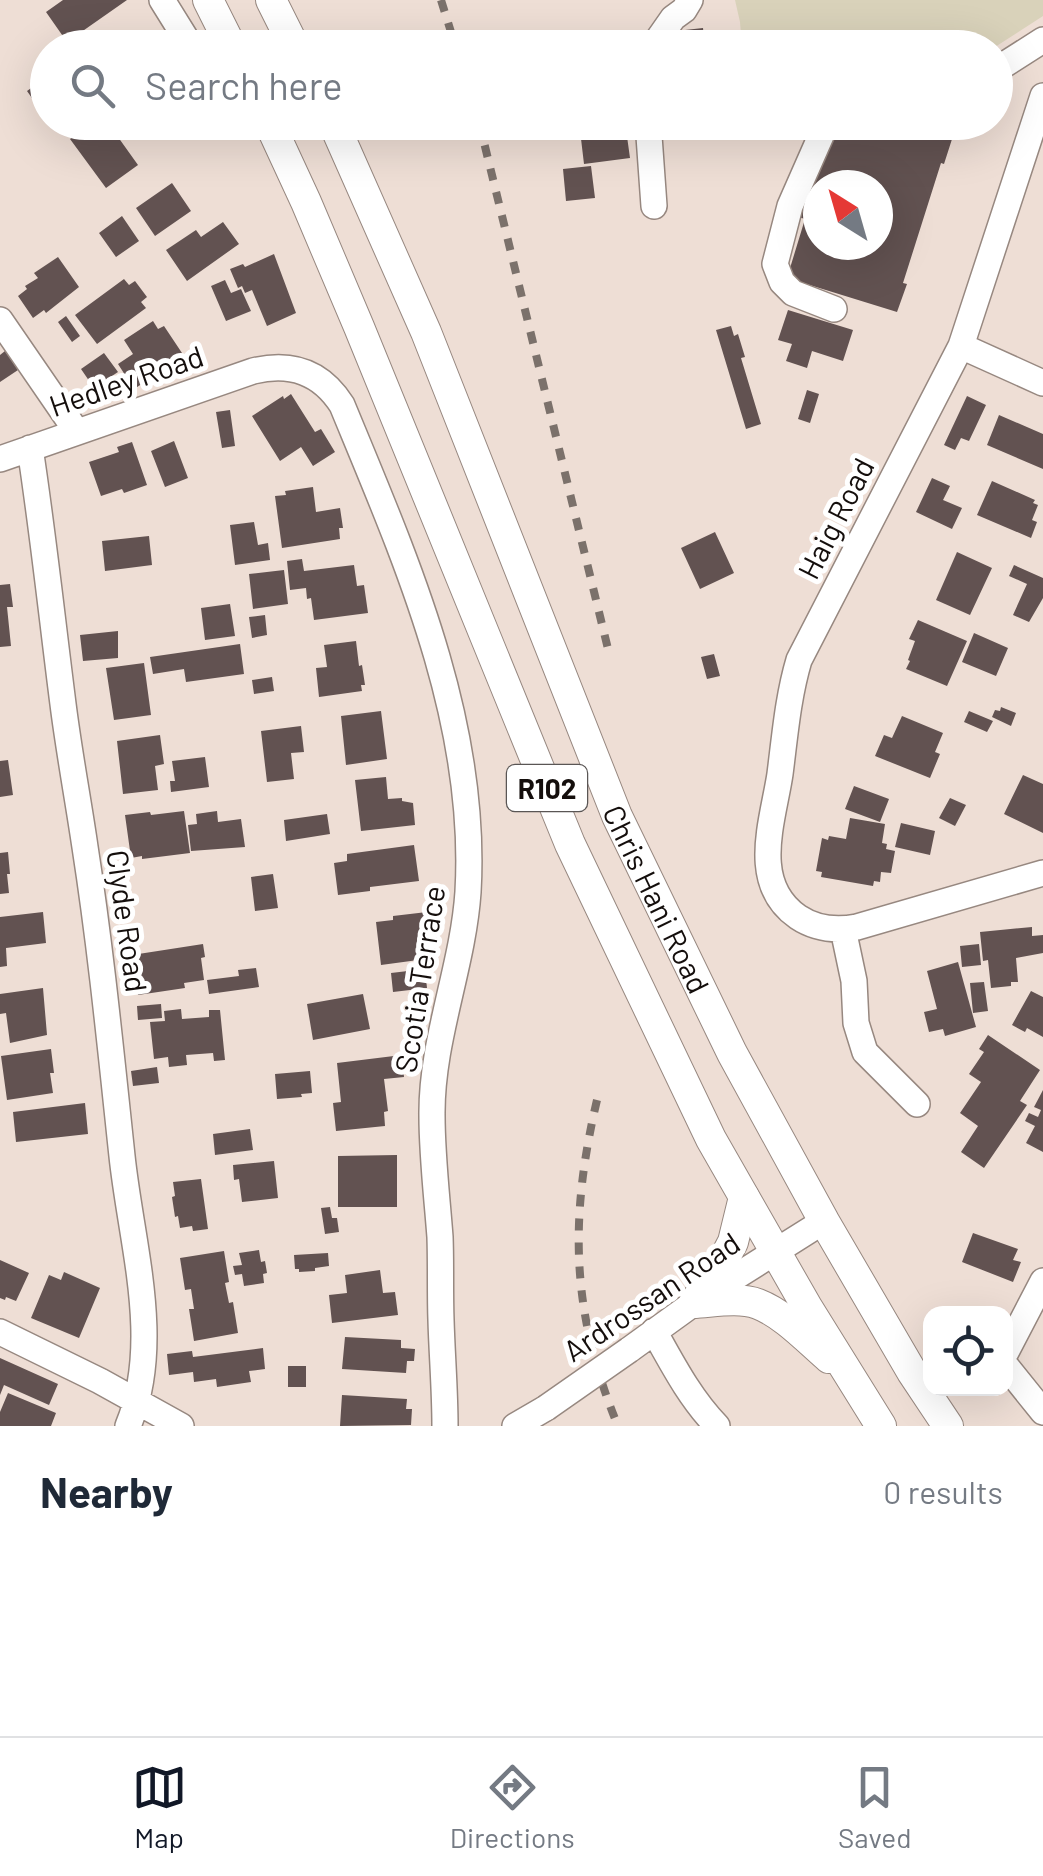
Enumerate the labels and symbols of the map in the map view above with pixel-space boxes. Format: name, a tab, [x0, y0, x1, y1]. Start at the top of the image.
north arrow	[803, 170, 893, 260]
street label: Hedley Road	[44, 337, 208, 423]
street label: Haig Road	[789, 451, 881, 585]
road number: R102	[507, 765, 587, 811]
street label: Chris Hani Road	[596, 800, 718, 999]
street label: Clyde Road	[100, 848, 156, 994]
street label: Scotia Terrace	[386, 883, 452, 1075]
street label: Ardrossan Road	[556, 1224, 746, 1368]

